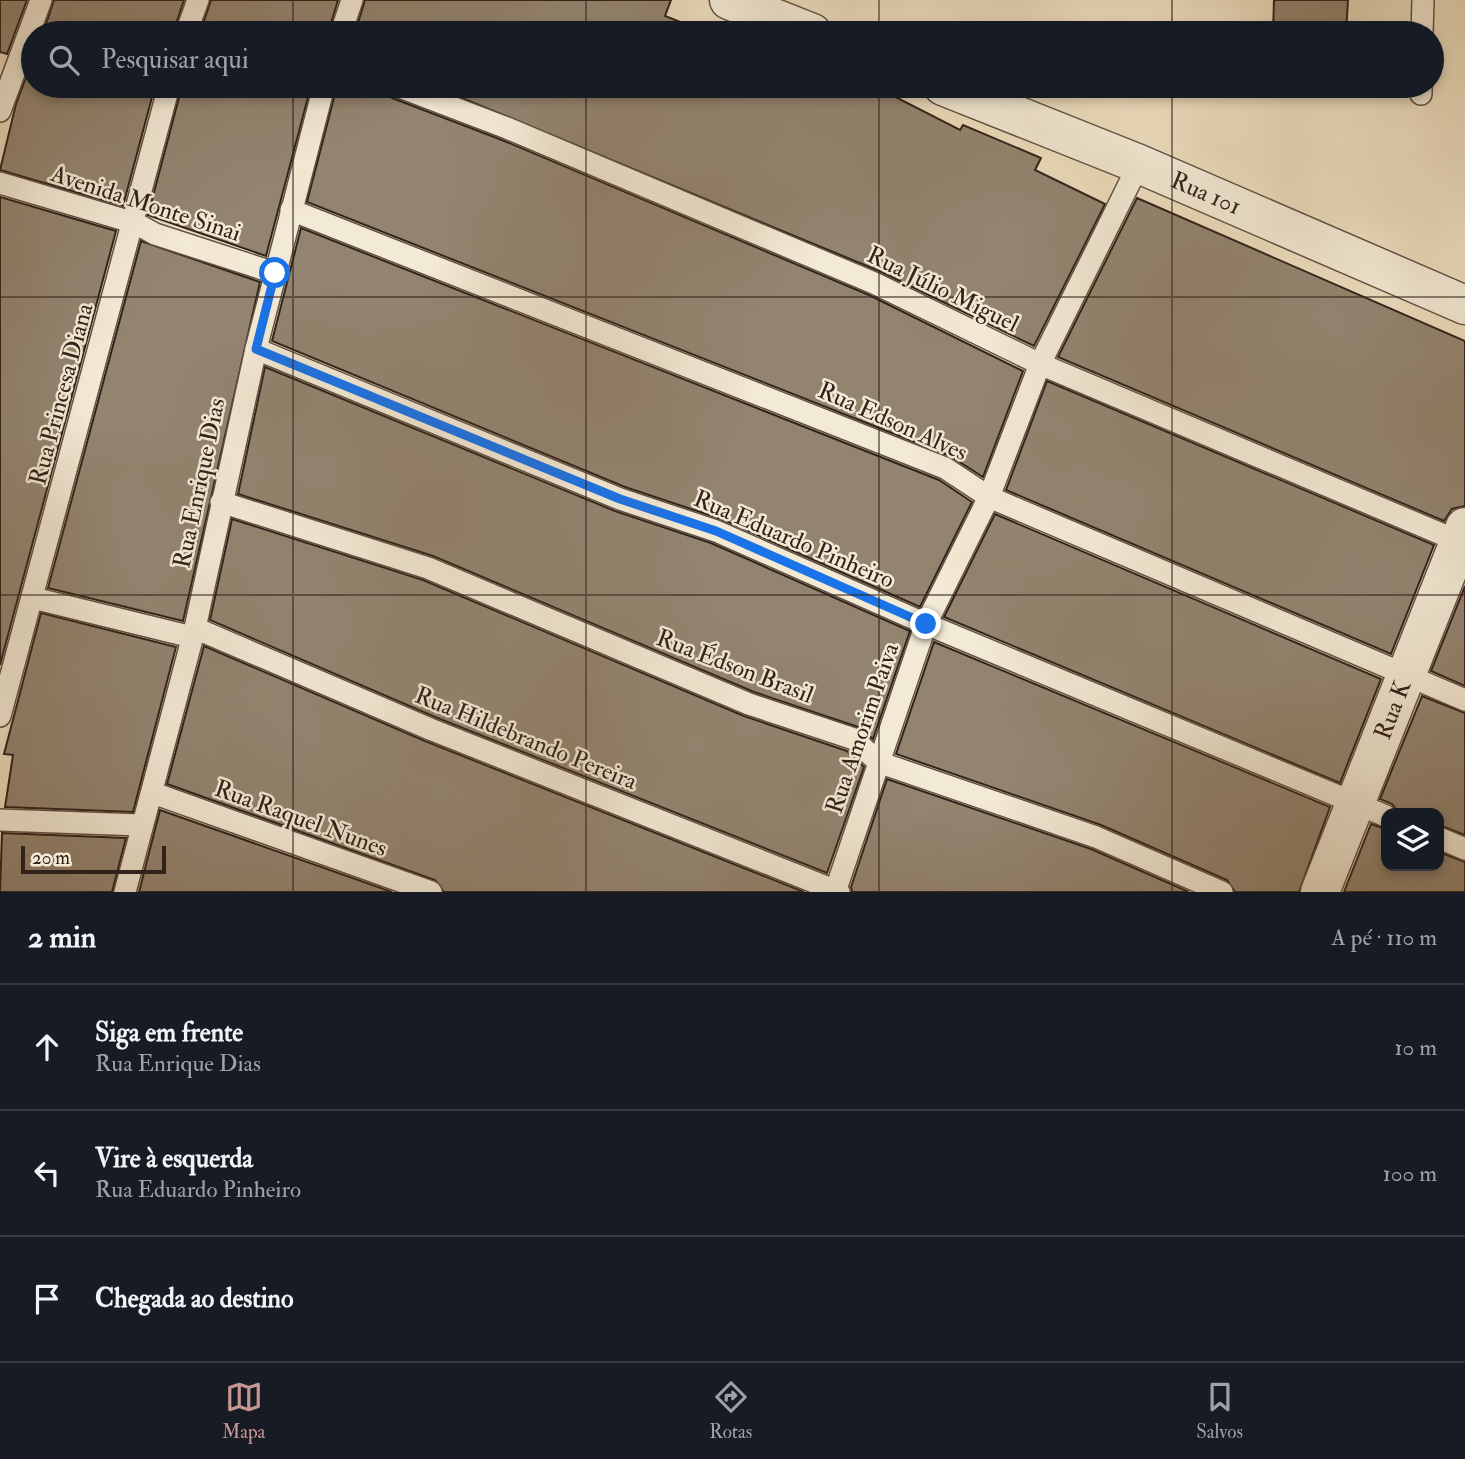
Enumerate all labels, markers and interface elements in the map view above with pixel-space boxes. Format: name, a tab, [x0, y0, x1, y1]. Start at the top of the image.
search box	[21, 21, 1444, 98]
icon: search	[45, 41, 83, 79]
text: Pesquisar aqui	[101, 44, 249, 76]
street label: Avenida Monte Sinai	[46, 158, 245, 249]
street label: Rua 101	[1166, 165, 1246, 222]
street label: Rua Júlio Miguel	[862, 239, 1024, 340]
route start	[259, 257, 290, 288]
street label: Rua Princesa Diana	[22, 299, 101, 488]
street label: Rua Edson Alves	[813, 375, 972, 468]
street label: Rua Enrique Dias	[166, 395, 233, 571]
street label: Rua Eduardo Pinheiro	[689, 483, 899, 596]
route end	[910, 608, 941, 639]
street label: Rua Édson Brasil	[652, 621, 818, 711]
street label: Rua Amorim Paiva	[819, 638, 907, 818]
street label: Rua K	[1367, 676, 1419, 744]
street label: Rua Hildebrando Pereira	[410, 680, 643, 798]
street label: Rua Raquel Nunes	[210, 773, 391, 864]
map controls	[1381, 808, 1444, 871]
button: layers	[1381, 808, 1444, 871]
scale bar	[21, 843, 166, 875]
text: 20 m	[32, 846, 70, 870]
text: 2 min	[28, 919, 96, 956]
text: A pé · 110 m	[1331, 923, 1437, 952]
text: Siga em frente	[95, 1017, 243, 1049]
icon: ahead	[28, 1028, 66, 1066]
text: 10 m	[1394, 1033, 1437, 1062]
text: Rua Enrique Dias	[95, 1049, 261, 1078]
text: Vire à esquerda	[95, 1143, 253, 1175]
icon: left	[28, 1154, 66, 1192]
text: 100 m	[1383, 1159, 1437, 1188]
text: Rua Eduardo Pinheiro	[95, 1175, 301, 1204]
icon: arrive	[28, 1280, 66, 1318]
text: Chegada ao destino	[95, 1283, 293, 1315]
tab: Mapa	[222, 1378, 265, 1444]
tab: Rotas	[709, 1378, 752, 1444]
tab: Salvos	[1196, 1378, 1243, 1444]

